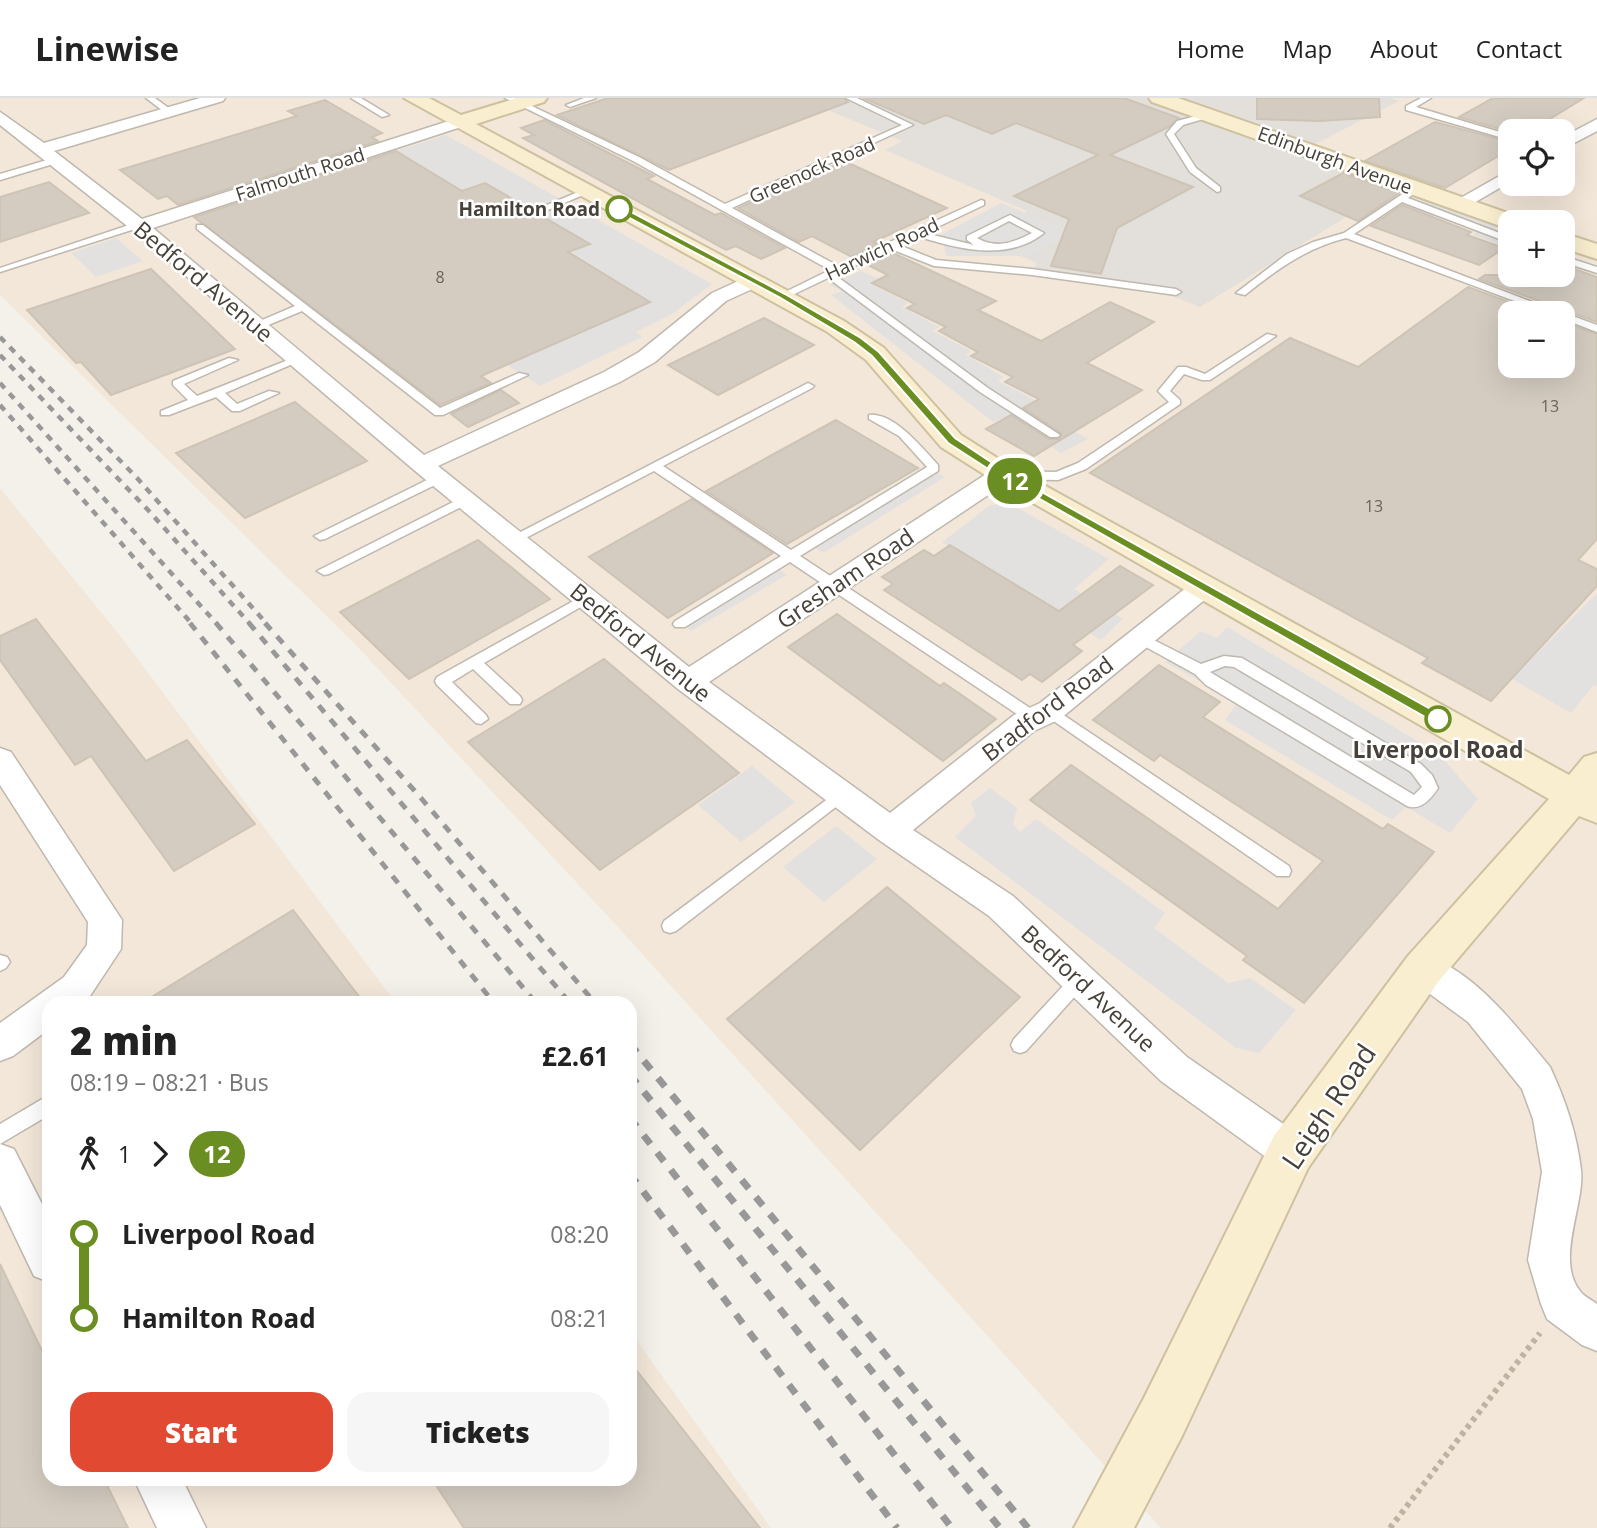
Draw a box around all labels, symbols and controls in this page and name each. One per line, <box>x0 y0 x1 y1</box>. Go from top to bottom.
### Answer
text: Linewise <box>35 26 179 71</box>
text: Home <box>1177 32 1245 65</box>
text: Map <box>1283 32 1332 65</box>
text: About <box>1370 32 1438 65</box>
text: Contact <box>1476 32 1562 65</box>
map controls <box>1498 119 1575 378</box>
button: locate <box>1498 119 1575 196</box>
street label: Edinburgh Avenue <box>1254 120 1416 200</box>
street label: Greenock Road <box>745 131 879 209</box>
street label: Falmouth Road <box>232 141 368 207</box>
place label: Hamilton Road <box>458 196 600 222</box>
marker: Hamilton Road <box>606 196 632 222</box>
button: + <box>1498 210 1575 287</box>
street label: Harwich Road <box>821 211 943 287</box>
street label: Bedford Avenue <box>127 213 281 349</box>
house number: 8 <box>435 266 445 288</box>
button: − <box>1498 301 1575 378</box>
house number: 13 <box>1541 395 1559 417</box>
line badge: 12 <box>984 458 1046 504</box>
text: 12 <box>1001 464 1029 497</box>
house number: 13 <box>1365 495 1383 517</box>
street label: Gresham Road <box>770 520 920 636</box>
street label: Bedford Avenue <box>564 575 718 709</box>
street label: Bradford Road <box>975 648 1119 768</box>
marker: Liverpool Road <box>1425 706 1451 732</box>
place label: Liverpool Road <box>1352 733 1524 765</box>
street label: Bedford Avenue <box>1015 917 1163 1059</box>
text: 2 min <box>70 1014 178 1066</box>
street label: Leigh Road <box>1272 1036 1384 1176</box>
text: £2.61 <box>542 1038 609 1074</box>
text: 08:19 – 08:21 · Bus <box>70 1066 269 1098</box>
icon: walk <box>70 1135 108 1173</box>
icon: forward <box>141 1135 179 1173</box>
text: 12 <box>203 1137 231 1170</box>
text: 1 <box>118 1138 131 1170</box>
text: Liverpool Road <box>122 1216 315 1252</box>
text: 08:20 <box>550 1218 609 1250</box>
text: Hamilton Road <box>122 1300 316 1336</box>
text: 08:21 <box>550 1302 609 1334</box>
button: Start <box>70 1392 333 1472</box>
button: Tickets <box>347 1392 609 1472</box>

